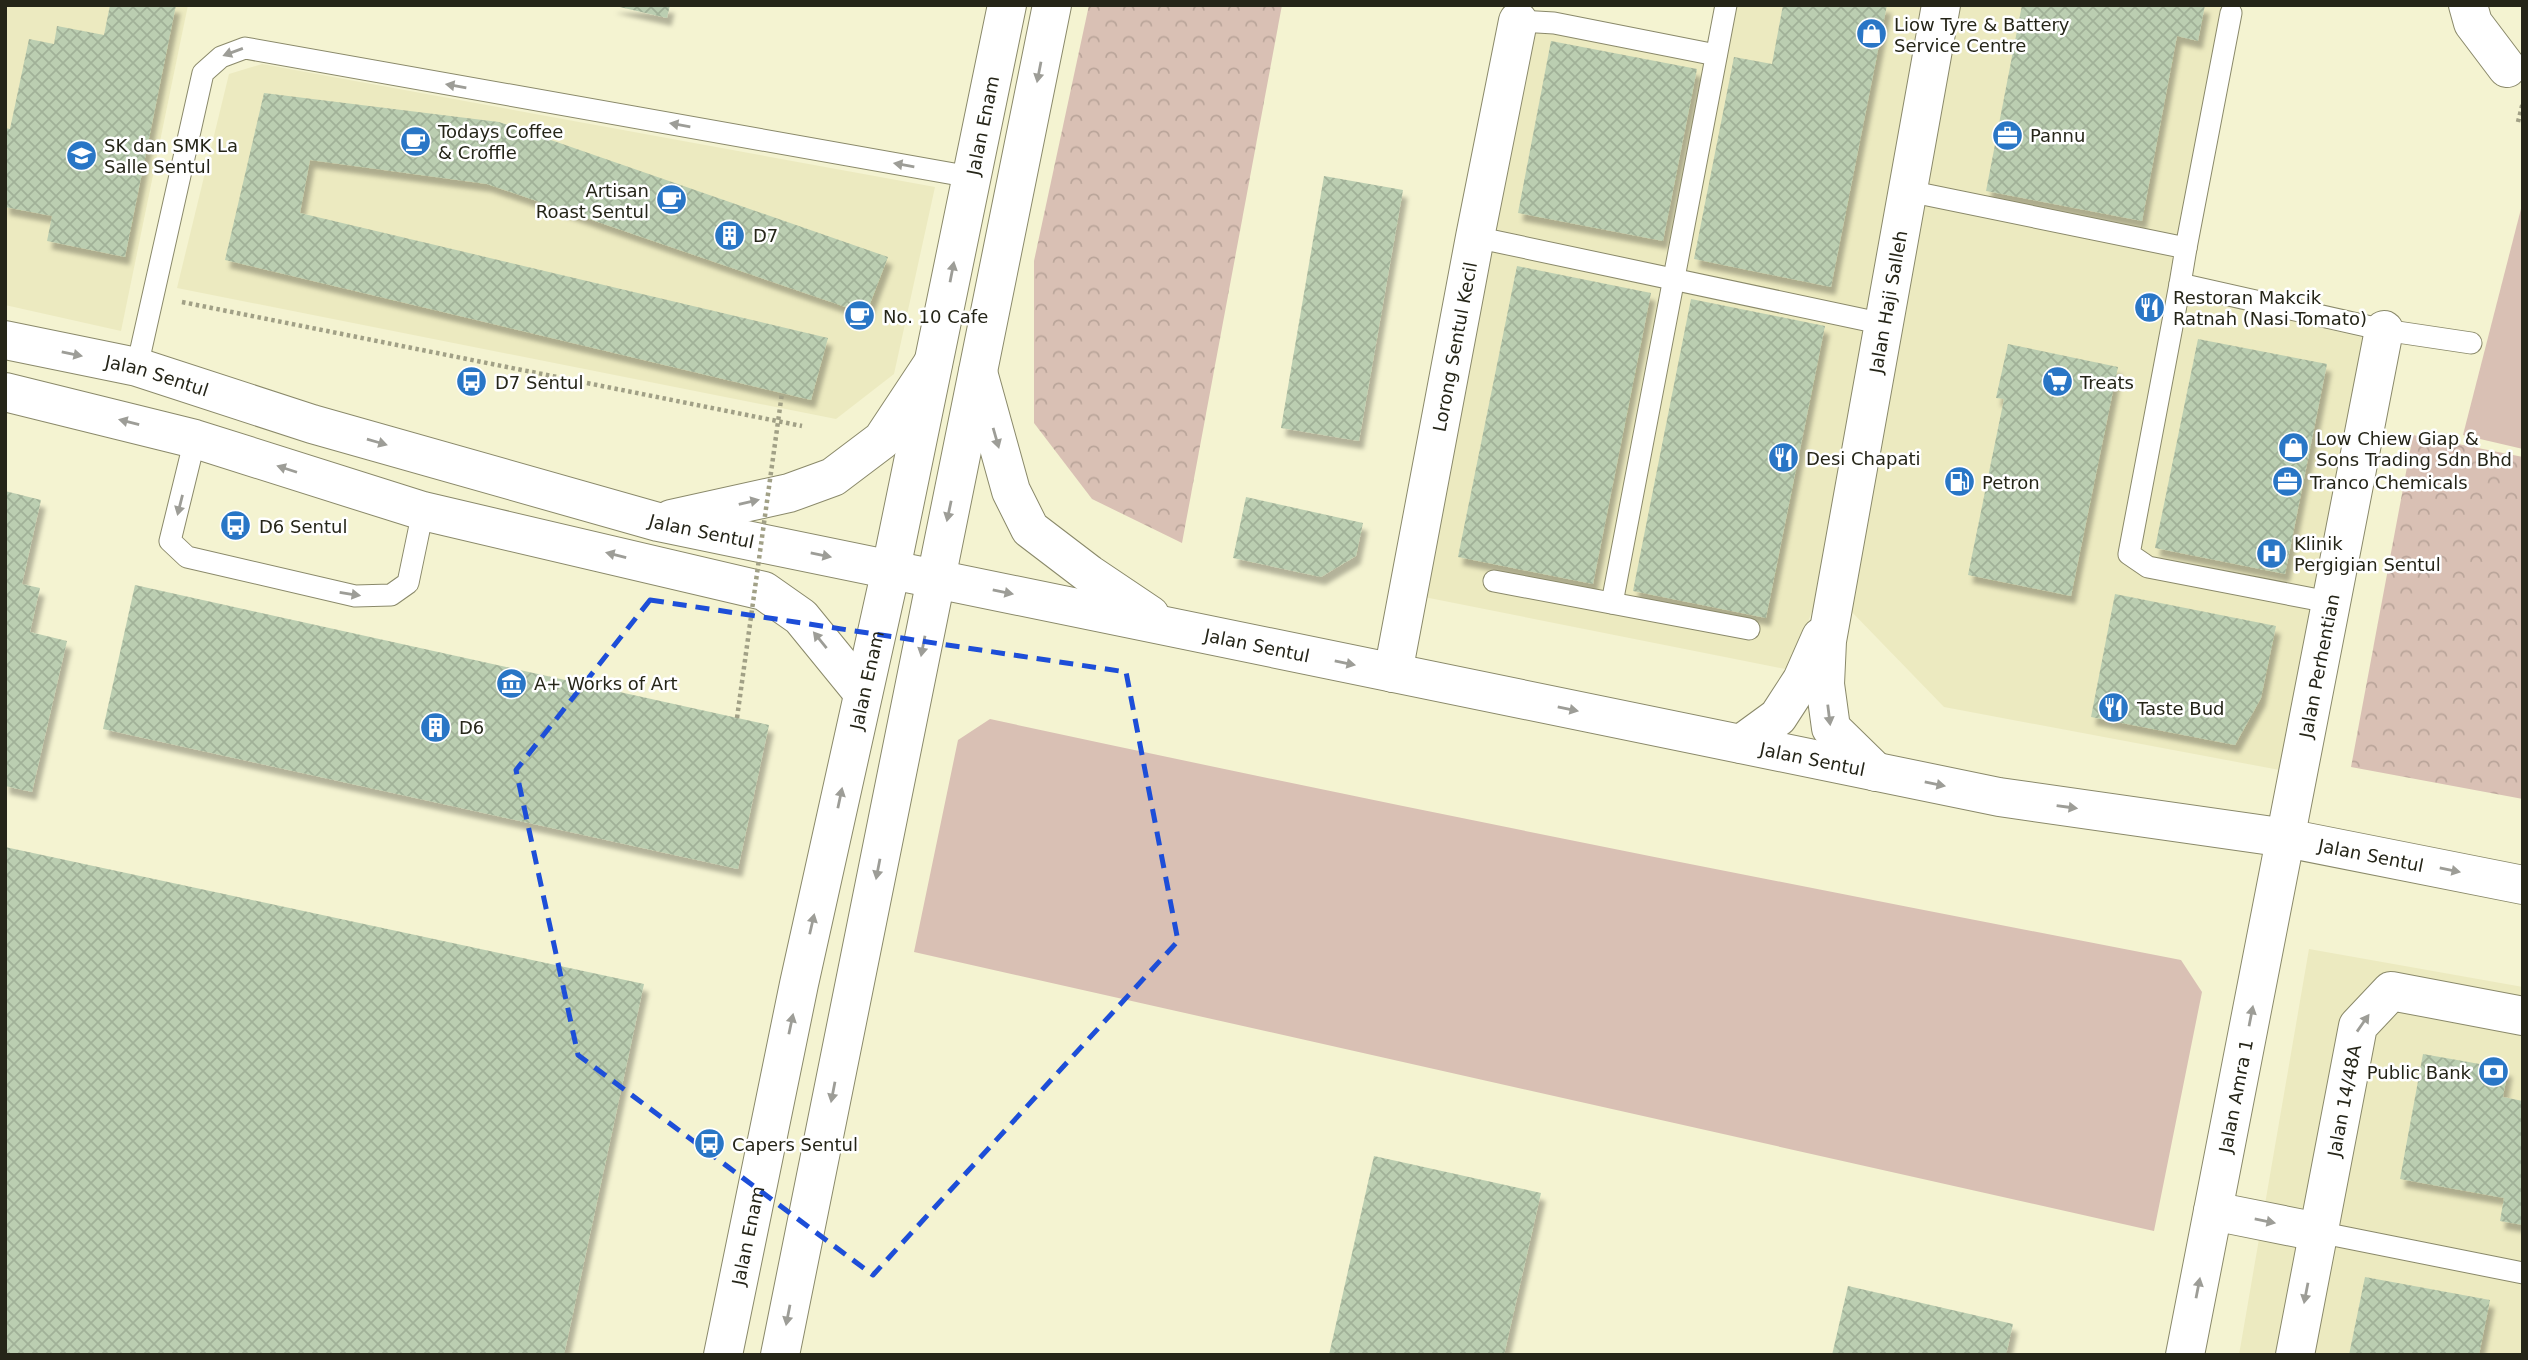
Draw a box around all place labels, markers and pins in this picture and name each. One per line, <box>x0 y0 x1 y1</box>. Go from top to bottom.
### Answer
place label: Liow Tyre & Battery Service Centre <box>1894 14 2070 56</box>
shop icon: Liow Tyre & Battery Service Centre <box>1854 17 1888 51</box>
office icon: Pannu <box>1990 118 2024 152</box>
place label: Todays Coffee & Croffle <box>437 121 563 163</box>
cafe icon: Todays Coffee & Croffle <box>398 124 432 158</box>
place label: Pannu <box>2030 125 2085 146</box>
place label: SK dan SMK La Salle Sentul <box>104 135 238 177</box>
school or university icon: SK dan SMK La Salle Sentul <box>64 138 98 172</box>
place label: Artisan Roast Sentul <box>536 180 649 222</box>
cafe icon: Artisan Roast Sentul <box>655 183 689 217</box>
building icon: D7 <box>713 218 747 252</box>
place label: D7 <box>753 225 778 246</box>
place label: Restoran Makcik Ratnah (Nasi Tomato) <box>2173 287 2367 329</box>
restaurant icon: Restoran Makcik Ratnah (Nasi Tomato) <box>2133 290 2167 324</box>
cafe icon: No. 10 Cafe <box>843 299 877 333</box>
place label: No. 10 Cafe <box>883 306 988 327</box>
bus stop icon: D7 Sentul <box>455 365 489 399</box>
supermarket icon: Treats <box>2040 365 2074 399</box>
place label: D7 Sentul <box>495 372 583 393</box>
place label: Treats <box>2079 372 2134 393</box>
place label: Low Chiew Giap & Sons Trading Sdn Bhd <box>2316 428 2512 470</box>
shop icon: Low Chiew Giap & Sons Trading Sdn Bhd <box>2276 431 2310 465</box>
restaurant icon: Desi Chapati <box>1766 441 1800 475</box>
place label: Desi Chapati <box>1806 448 1921 469</box>
fuel station icon: Petron <box>1942 465 1976 499</box>
office icon: Tranco Chemicals <box>2270 465 2304 499</box>
place label: Petron <box>1982 472 2040 493</box>
place label: Tranco Chemicals <box>2309 472 2468 493</box>
bus stop icon: D6 Sentul <box>219 509 253 543</box>
place label: D6 Sentul <box>259 516 347 537</box>
place label: Klinik Pergigian Sentul <box>2294 533 2441 575</box>
hospital icon: Klinik Pergigian Sentul <box>2254 536 2288 570</box>
museum icon: A+ Works of Art <box>494 666 528 700</box>
place label: A+ Works of Art <box>534 673 678 694</box>
restaurant icon: Taste Bud <box>2097 691 2131 725</box>
place label: Taste Bud <box>2136 698 2224 719</box>
building icon: D6 <box>419 710 453 744</box>
place label: D6 <box>459 717 484 738</box>
bank icon: Public Bank <box>2477 1055 2511 1089</box>
place label: Public Bank <box>2367 1062 2472 1083</box>
bus stop icon: Capers Sentul <box>692 1127 726 1161</box>
place label: Capers Sentul <box>732 1134 858 1155</box>

